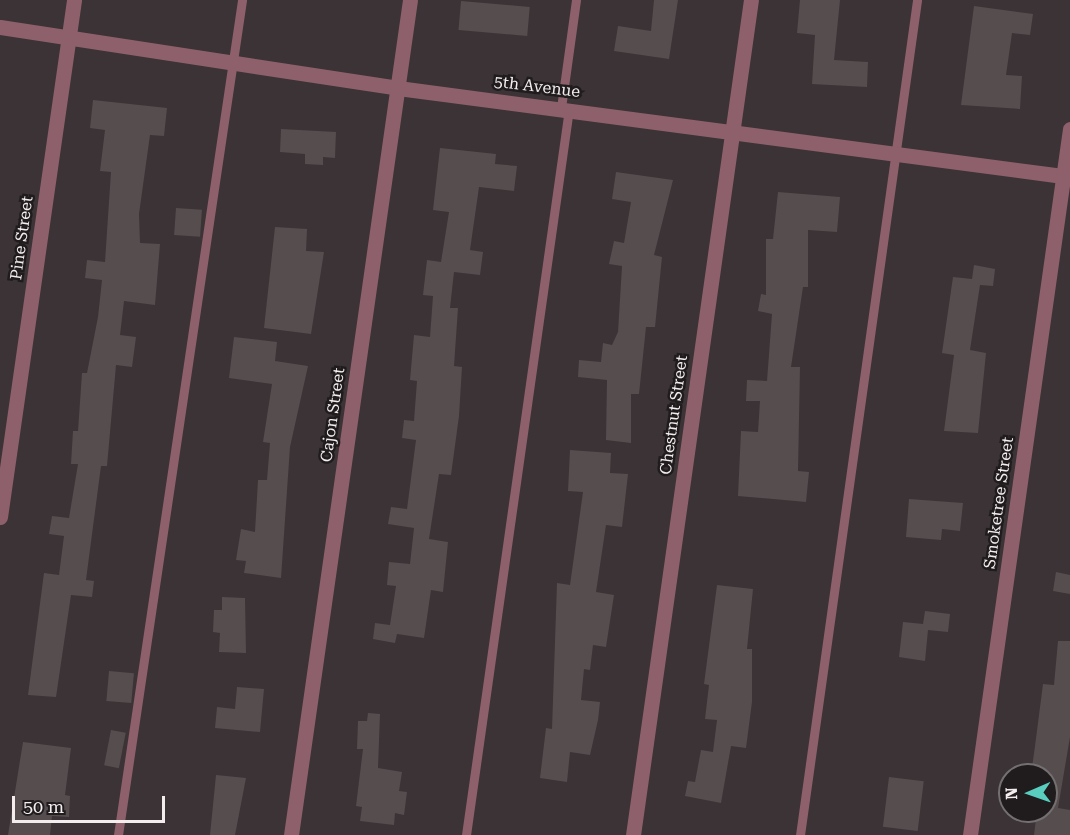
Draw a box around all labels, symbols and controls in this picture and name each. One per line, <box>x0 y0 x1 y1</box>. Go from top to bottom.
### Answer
street label: 5th Avenue <box>493 72 581 102</box>
street label: Pine Street <box>7 195 37 281</box>
street label: Chestnut Street <box>656 354 692 476</box>
street label: Cajon Street <box>317 367 349 463</box>
street label: Smoketree Street <box>980 436 1018 570</box>
north arrow <box>998 763 1058 823</box>
scale bar <box>15 784 168 822</box>
text: N <box>1002 787 1021 800</box>
text: 50 m <box>23 796 64 817</box>

